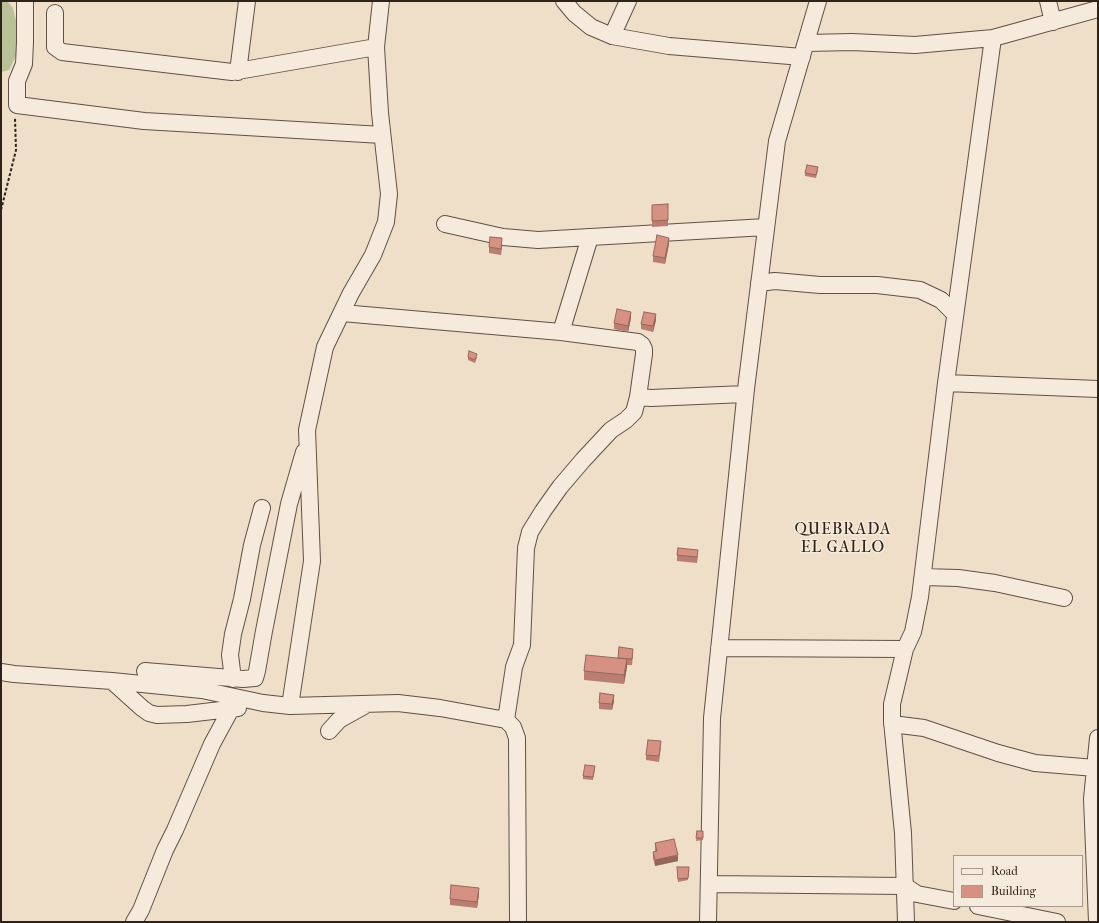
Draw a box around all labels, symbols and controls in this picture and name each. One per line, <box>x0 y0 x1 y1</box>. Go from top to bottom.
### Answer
district label: QUEBRADA EL GALLO <box>795 520 891 558</box>
legend <box>953 855 1083 907</box>
text: Road <box>991 864 1018 878</box>
text: Building <box>991 884 1036 898</box>

